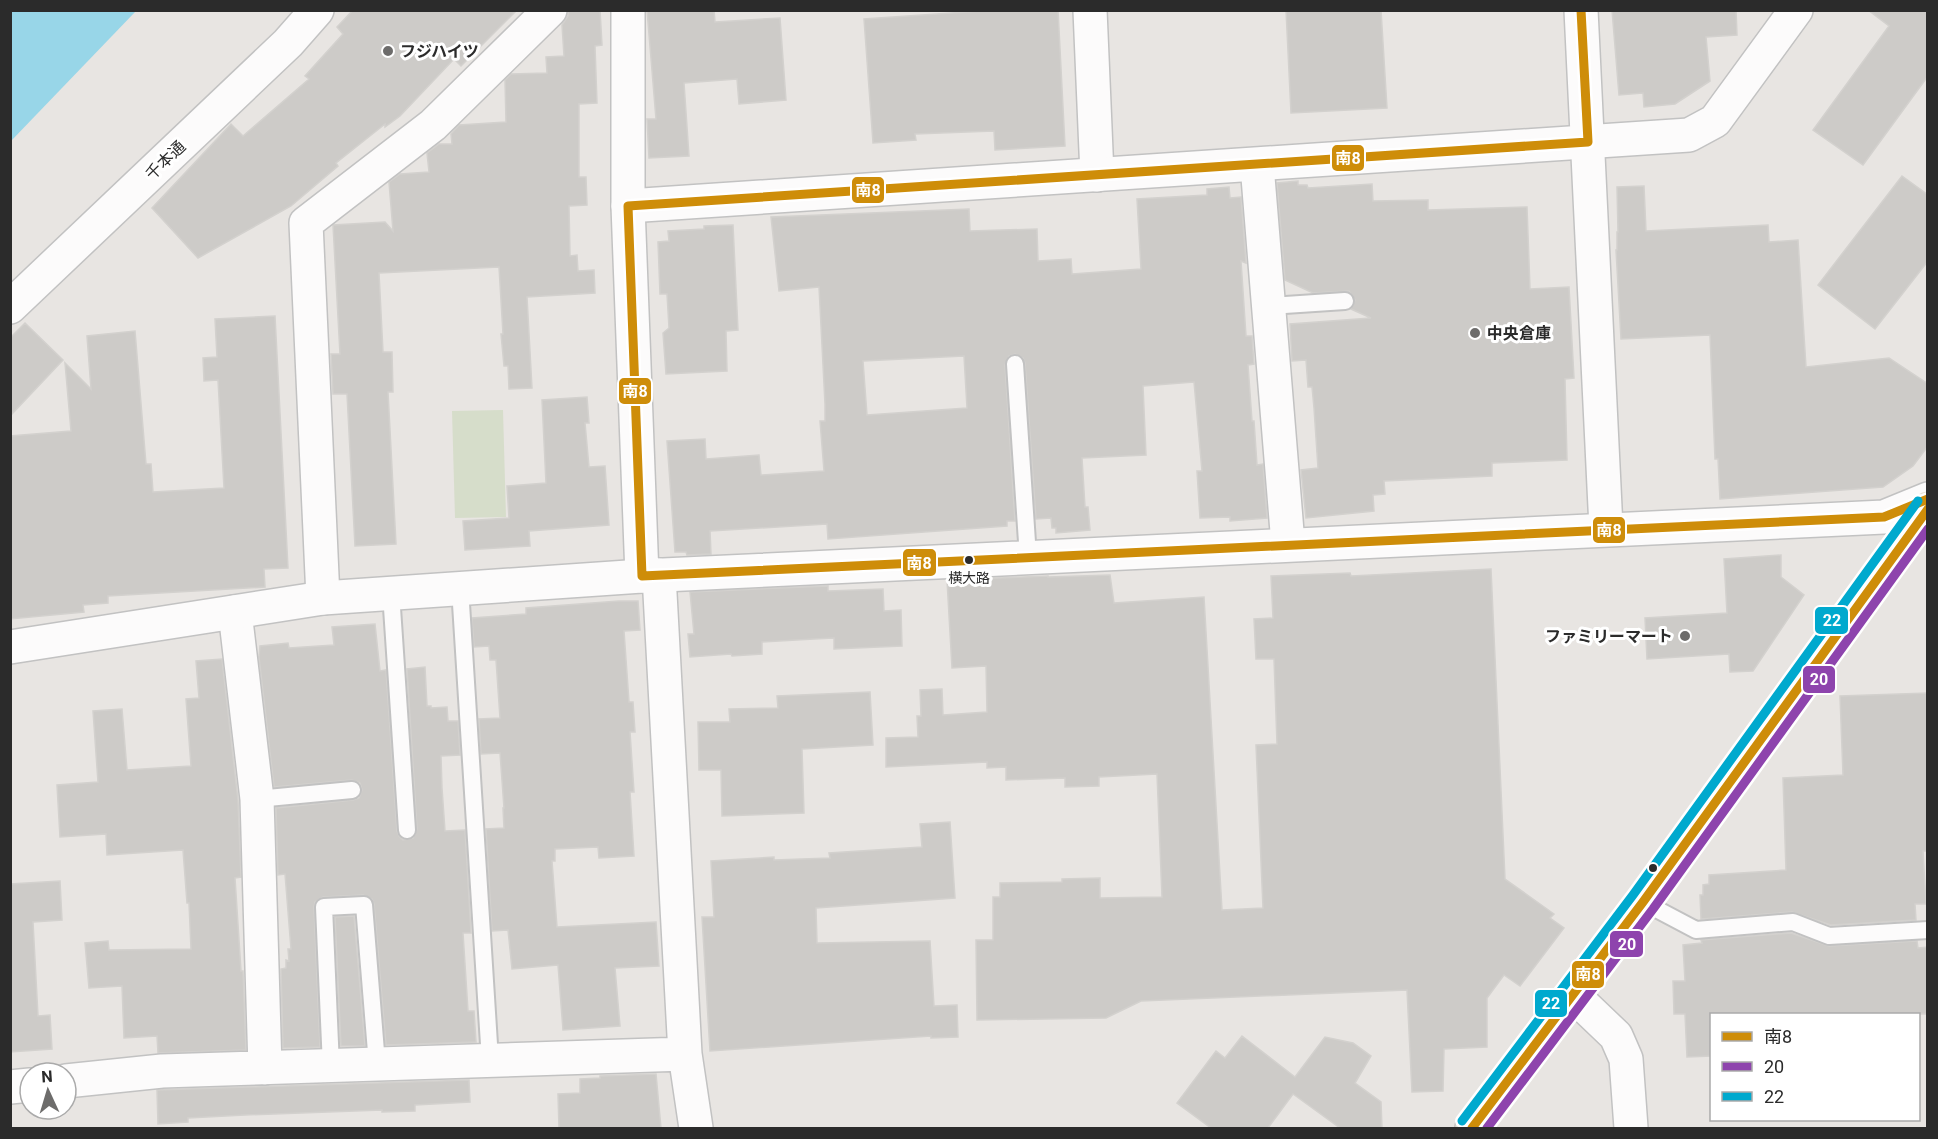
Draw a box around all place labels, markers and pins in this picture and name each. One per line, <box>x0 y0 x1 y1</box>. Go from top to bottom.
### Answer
place label: フジハイツ <box>400 42 479 61</box>
marker: フジハイツ <box>381 44 395 58</box>
place label: 中央倉庫 <box>1487 324 1551 343</box>
marker: 中央倉庫 <box>1468 326 1482 340</box>
marker: 横大路 <box>963 554 975 566</box>
place label: 横大路 <box>948 570 990 586</box>
place label: ファミリーマート <box>1545 627 1673 646</box>
marker: ファミリーマート <box>1678 629 1692 643</box>
unlabelled marker <box>1647 862 1659 874</box>

